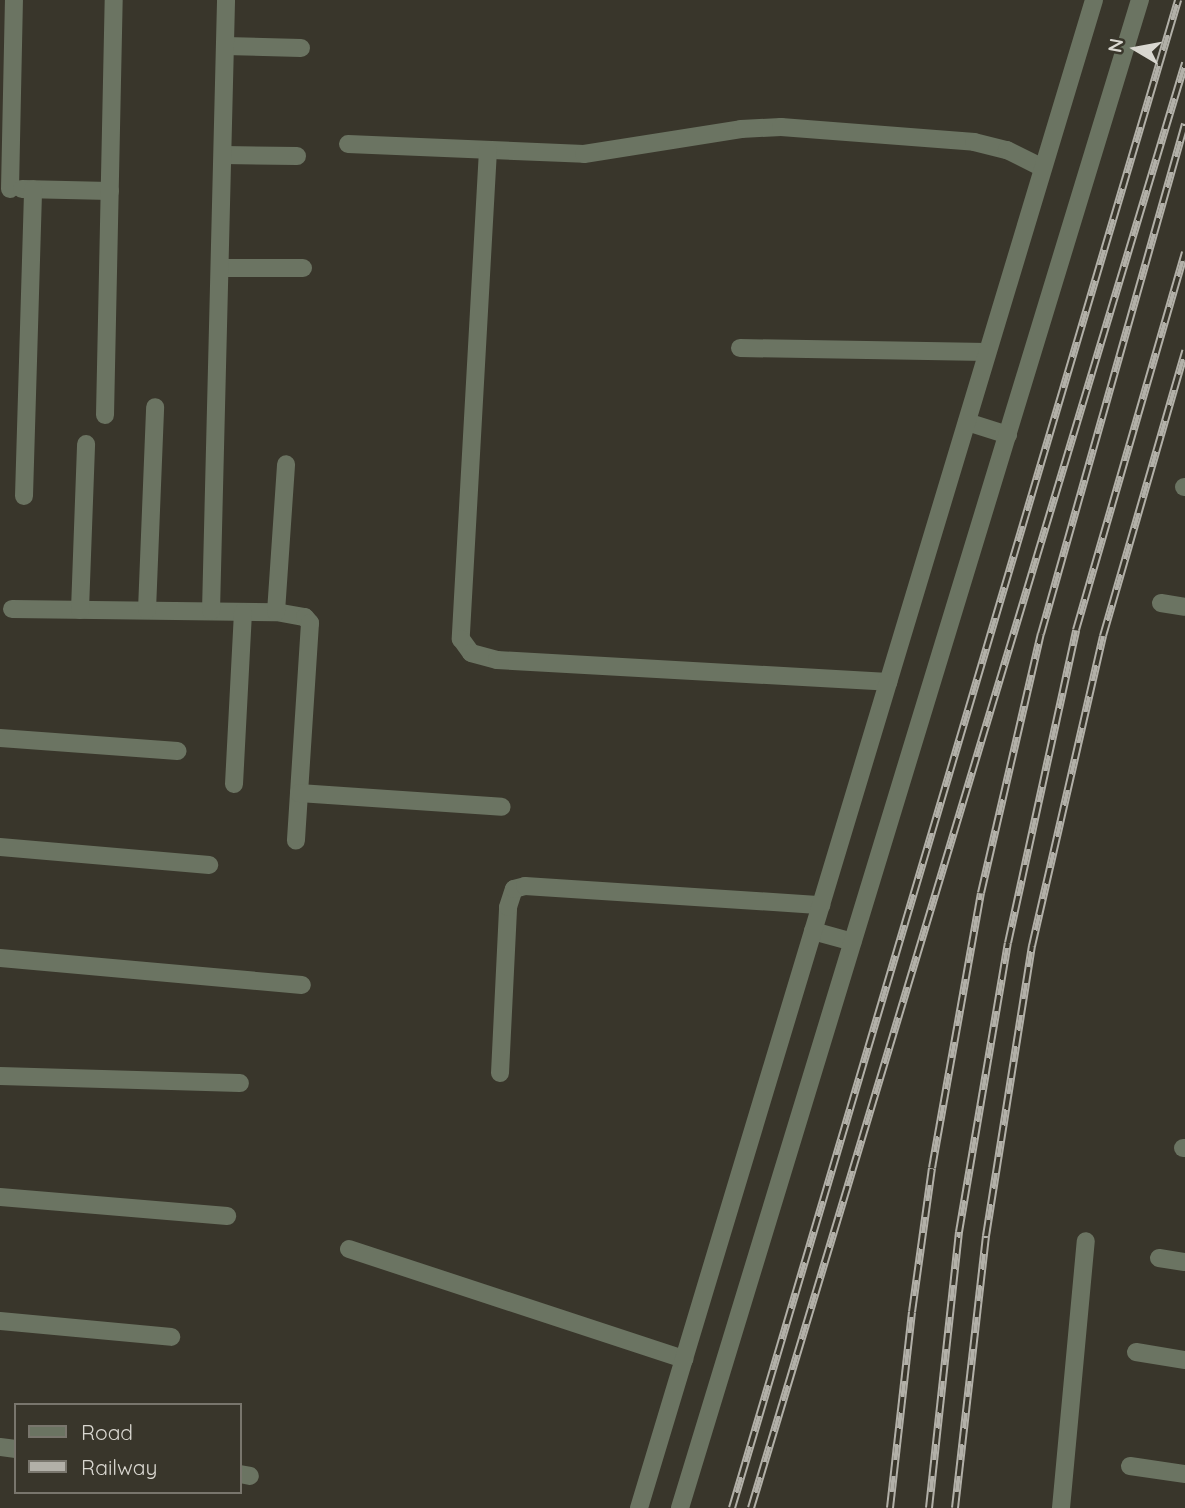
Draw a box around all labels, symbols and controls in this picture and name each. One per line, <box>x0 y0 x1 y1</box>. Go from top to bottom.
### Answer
north arrow <box>1101 14 1171 84</box>
text: N <box>1102 36 1128 54</box>
legend <box>14 1403 242 1494</box>
text: Road <box>81 1419 133 1445</box>
text: Railway <box>81 1454 157 1480</box>

